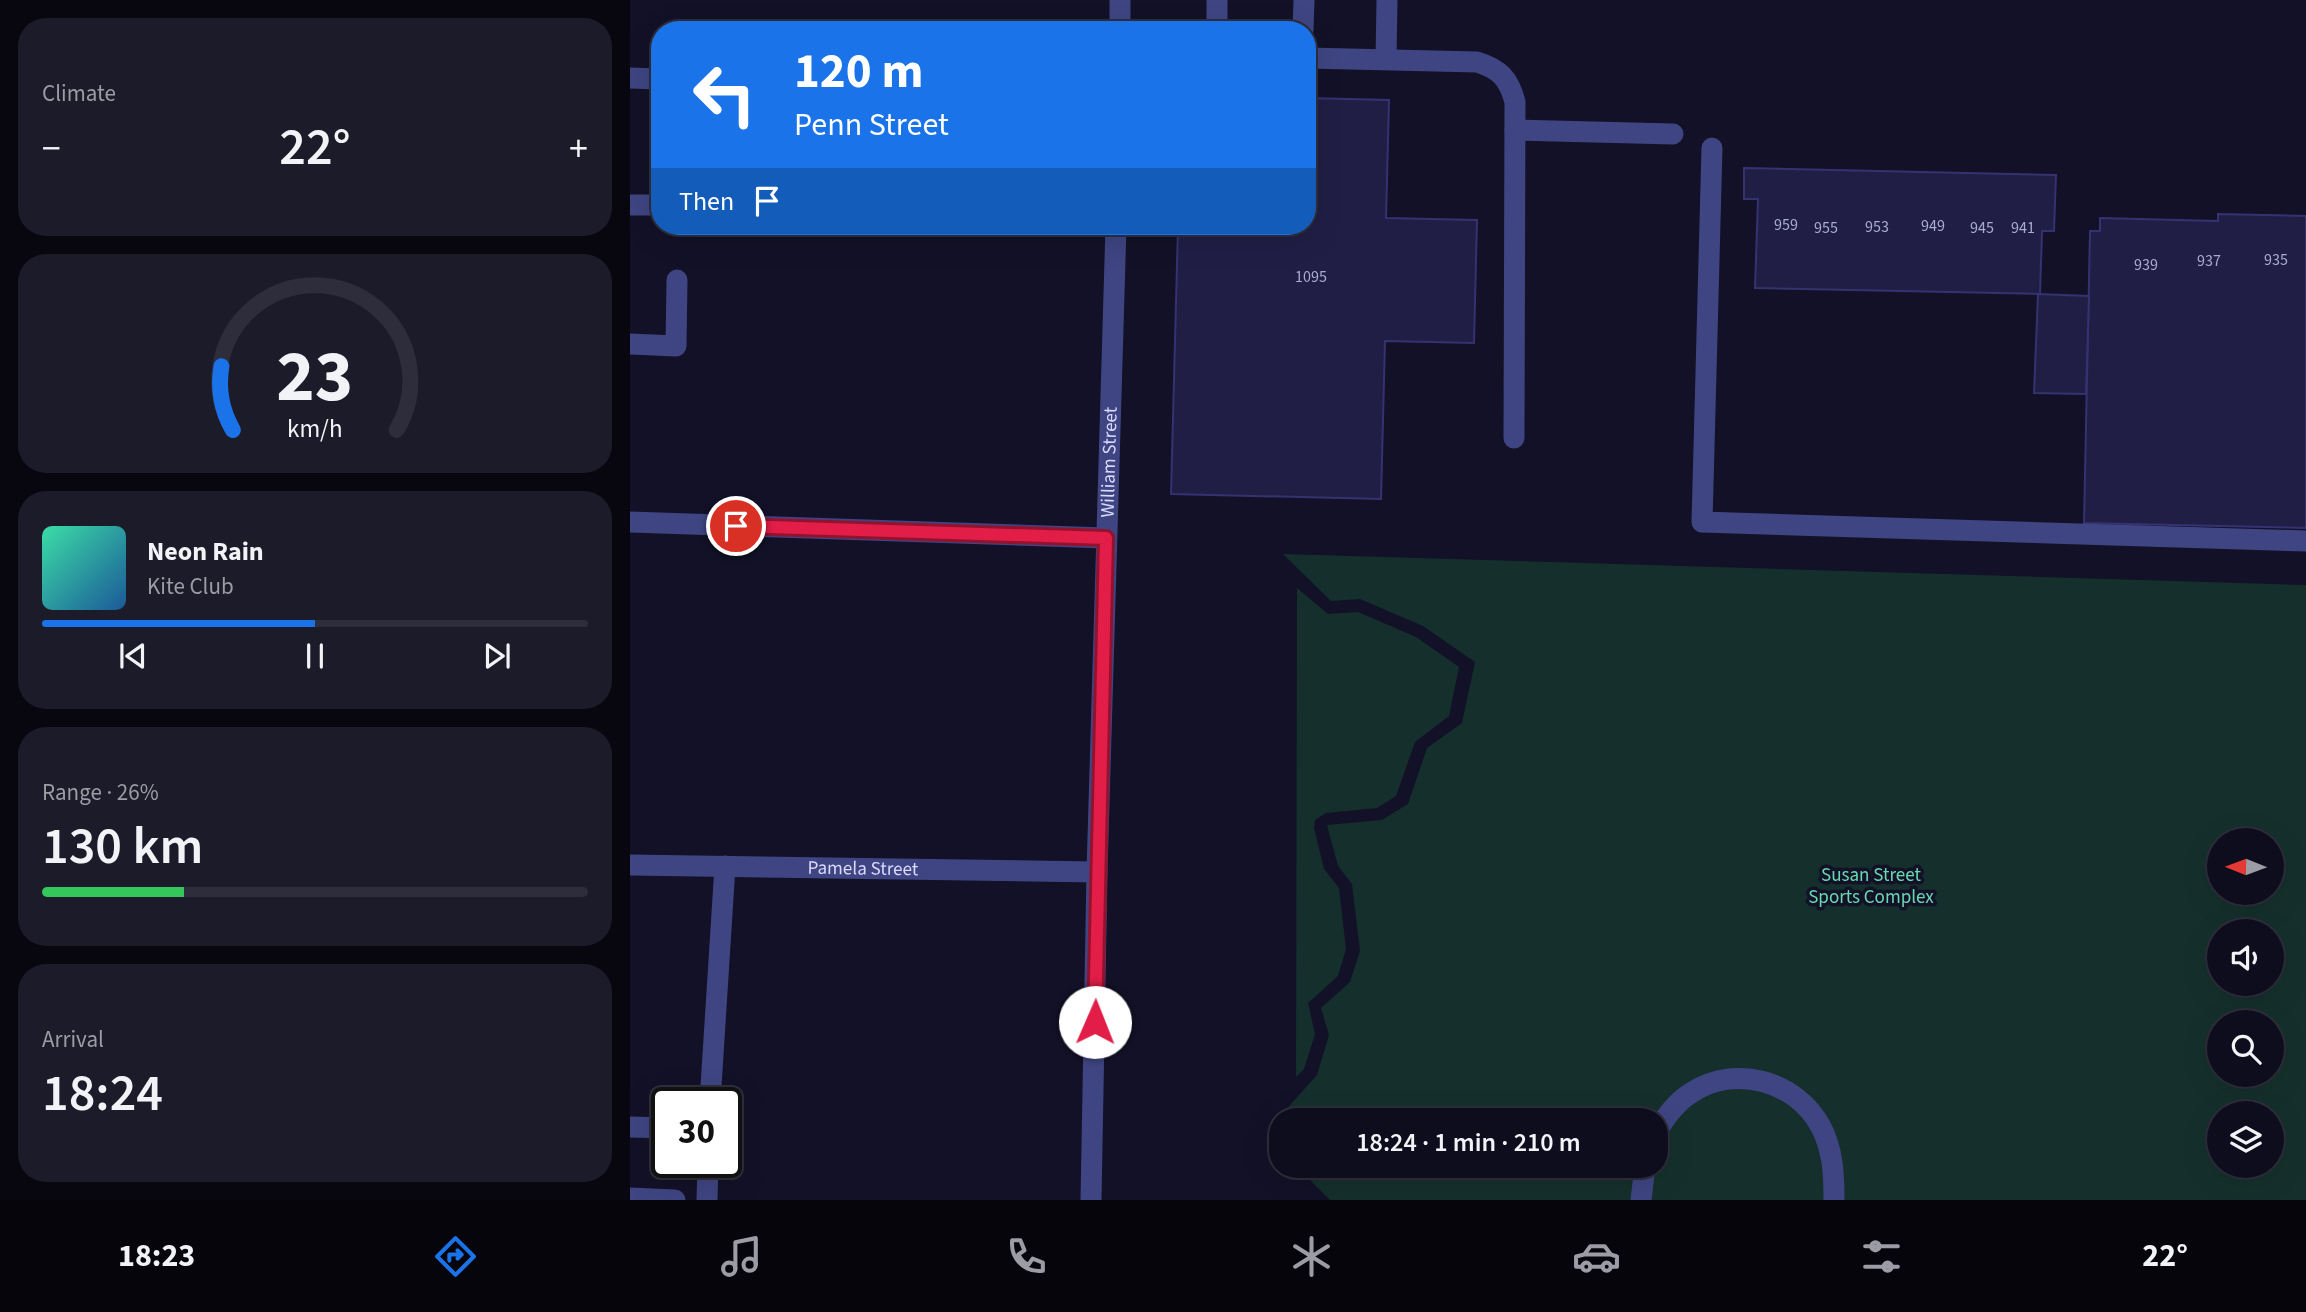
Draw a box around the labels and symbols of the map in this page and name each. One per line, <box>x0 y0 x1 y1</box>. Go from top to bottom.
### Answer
house number: 959 <box>1774 214 1798 236</box>
house number: 949 <box>1921 215 1945 237</box>
house number: 953 <box>1865 216 1889 238</box>
house number: 955 <box>1814 217 1838 239</box>
house number: 945 <box>1970 217 1994 239</box>
house number: 941 <box>2011 217 2035 239</box>
house number: 935 <box>2264 249 2288 271</box>
house number: 937 <box>2197 250 2221 272</box>
house number: 939 <box>2134 254 2158 276</box>
house number: 1095 <box>1295 266 1327 288</box>
street label: William Street <box>1094 406 1124 518</box>
pin <box>706 496 766 556</box>
north arrow <box>2207 828 2284 905</box>
street label: Pamela Street <box>807 854 919 883</box>
park label: Susan Street Sports Complex <box>1808 862 1934 911</box>
position arrow <box>1058 985 1132 1059</box>
speed limit sign: 30 <box>651 1087 742 1178</box>

